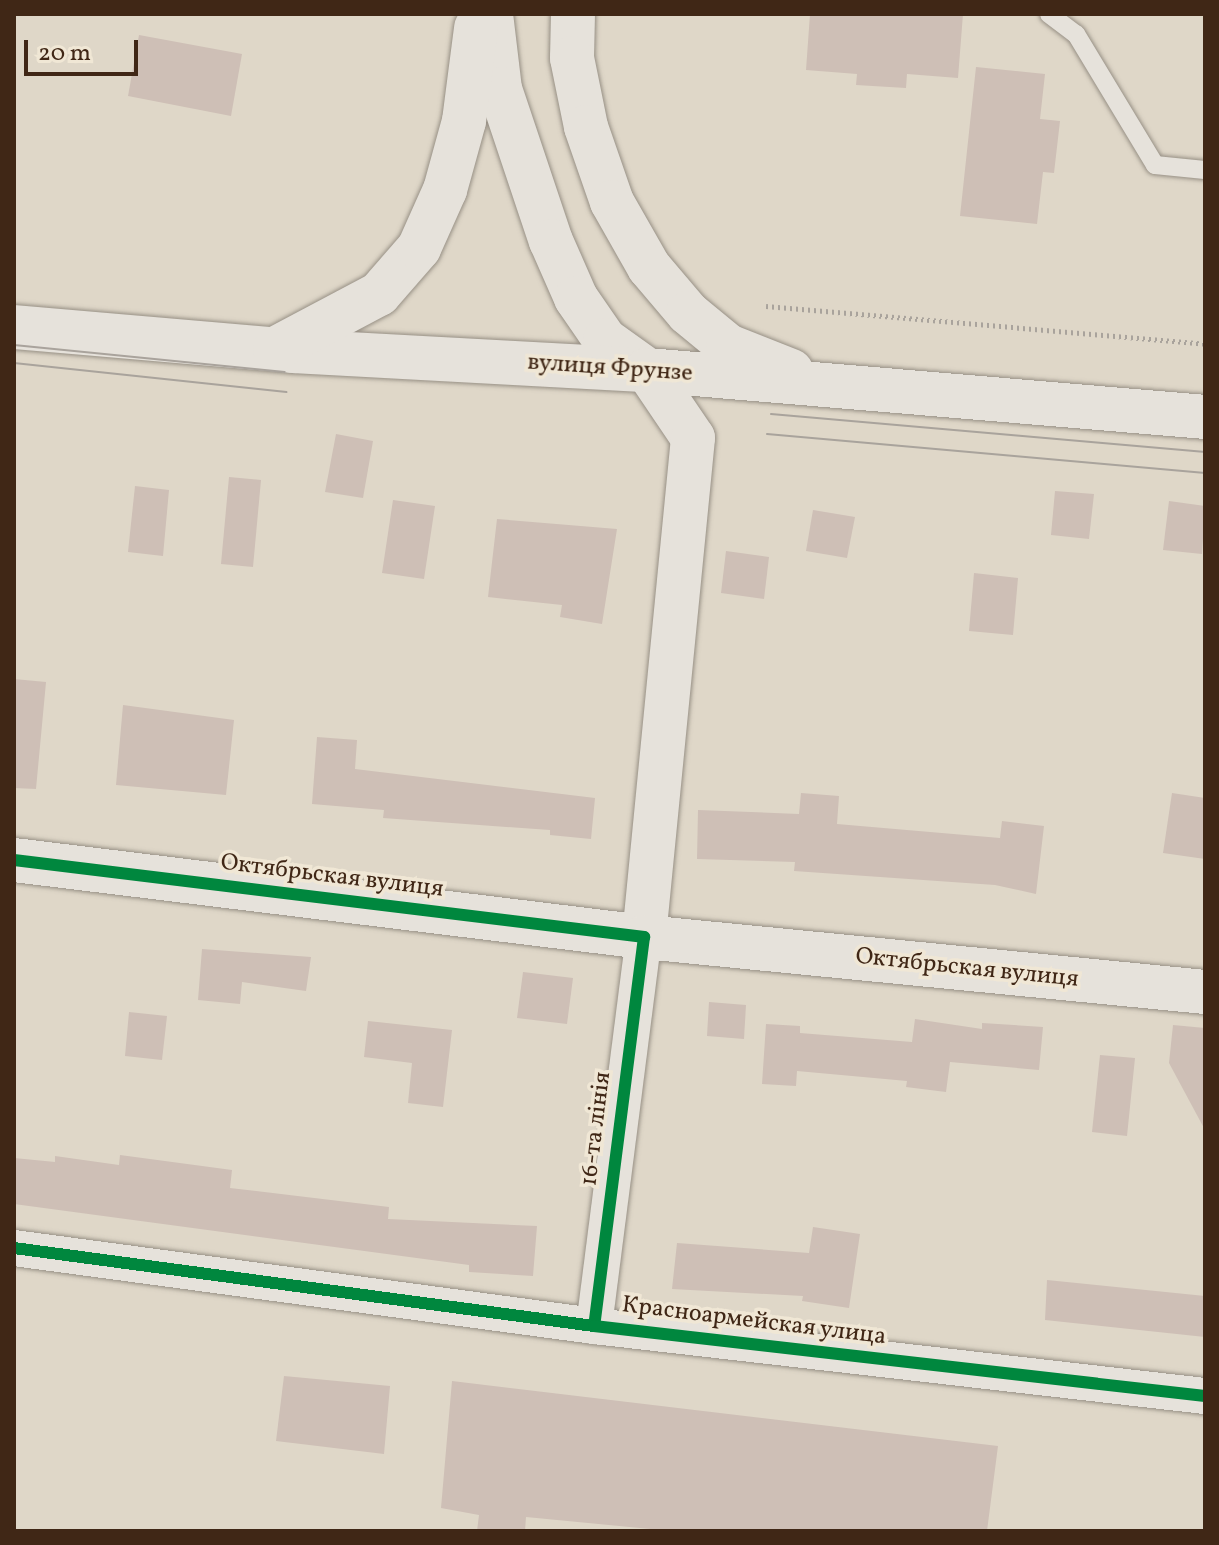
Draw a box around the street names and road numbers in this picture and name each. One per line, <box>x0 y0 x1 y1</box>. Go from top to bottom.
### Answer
street label: вулиця Фрунзе <box>526 349 694 389</box>
street label: Октябрьская вулиця <box>219 849 445 905</box>
street label: Октябрьская вулиця <box>854 943 1080 995</box>
street label: 16-та лінія <box>576 1070 618 1188</box>
street label: Красноармейская улица <box>620 1291 888 1353</box>

